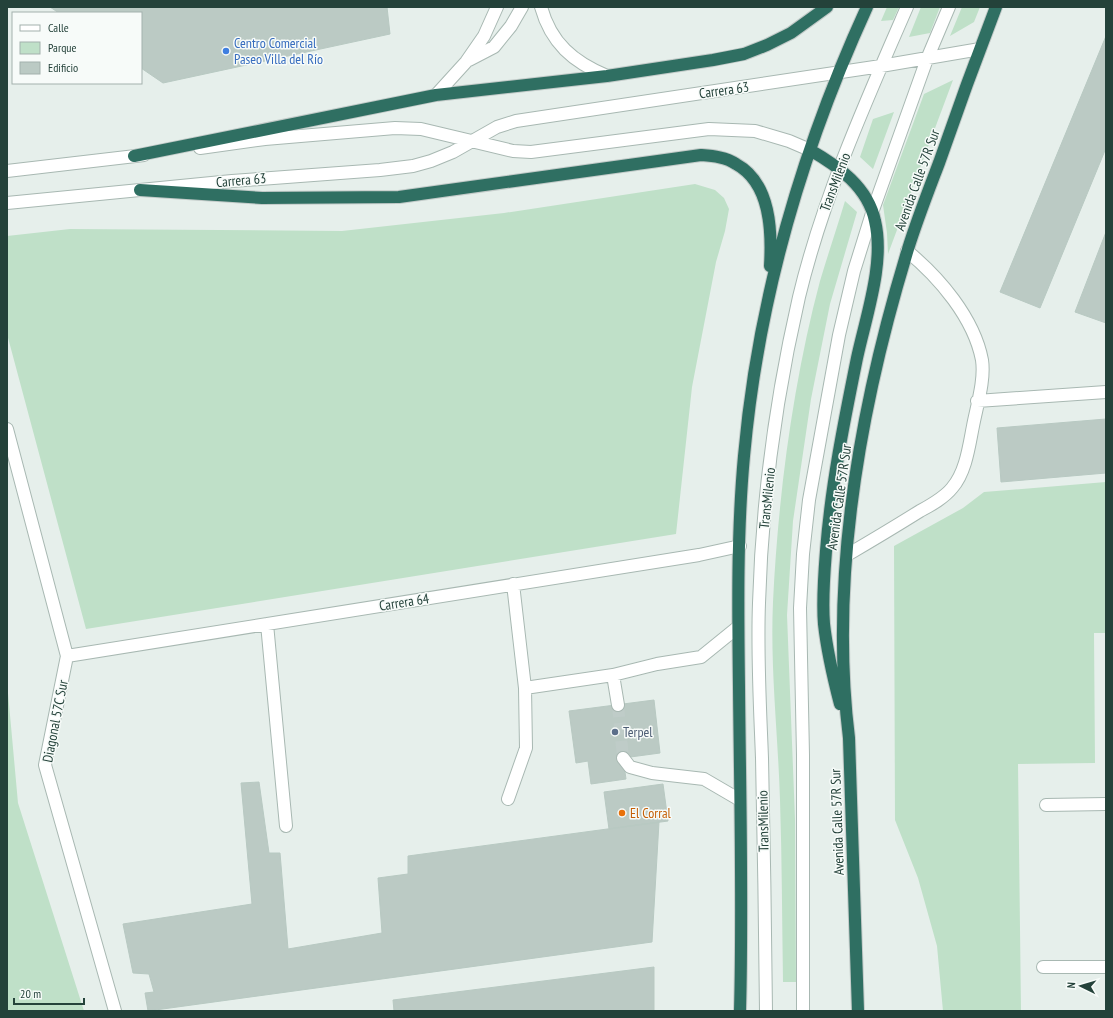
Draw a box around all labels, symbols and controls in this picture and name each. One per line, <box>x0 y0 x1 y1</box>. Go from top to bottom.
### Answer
legend <box>12 12 142 84</box>
text: Calle <box>48 20 69 35</box>
place label: Centro Comercial Paseo Villa del Río <box>234 34 323 68</box>
text: Parque <box>48 40 77 55</box>
marker: Centro Comercial Paseo Villa del Río <box>221 46 231 56</box>
text: Edificio <box>48 60 78 75</box>
street label: Carrera 63 <box>698 78 750 102</box>
street label: Avenida Calle 57R Sur <box>890 127 944 233</box>
street label: TransMilenio <box>816 150 854 214</box>
street label: Carrera 63 <box>215 169 267 191</box>
street label: Avenida Calle 57R Sur <box>823 443 855 551</box>
street label: TransMilenio <box>755 466 779 530</box>
street label: Carrera 64 <box>378 589 431 615</box>
street label: Diagonal 57C Sur <box>38 678 72 764</box>
place label: Terpel <box>623 723 653 741</box>
marker: Terpel <box>610 727 620 737</box>
street label: Avenida Calle 57R Sur <box>826 768 848 876</box>
street label: TransMilenio <box>753 790 773 852</box>
place label: El Corral <box>630 804 672 822</box>
marker: El Corral <box>617 808 627 818</box>
north arrow <box>1061 966 1101 1006</box>
scale bar <box>14 980 84 1006</box>
text: N <box>1064 982 1078 989</box>
text: 20 m <box>20 986 41 1001</box>

